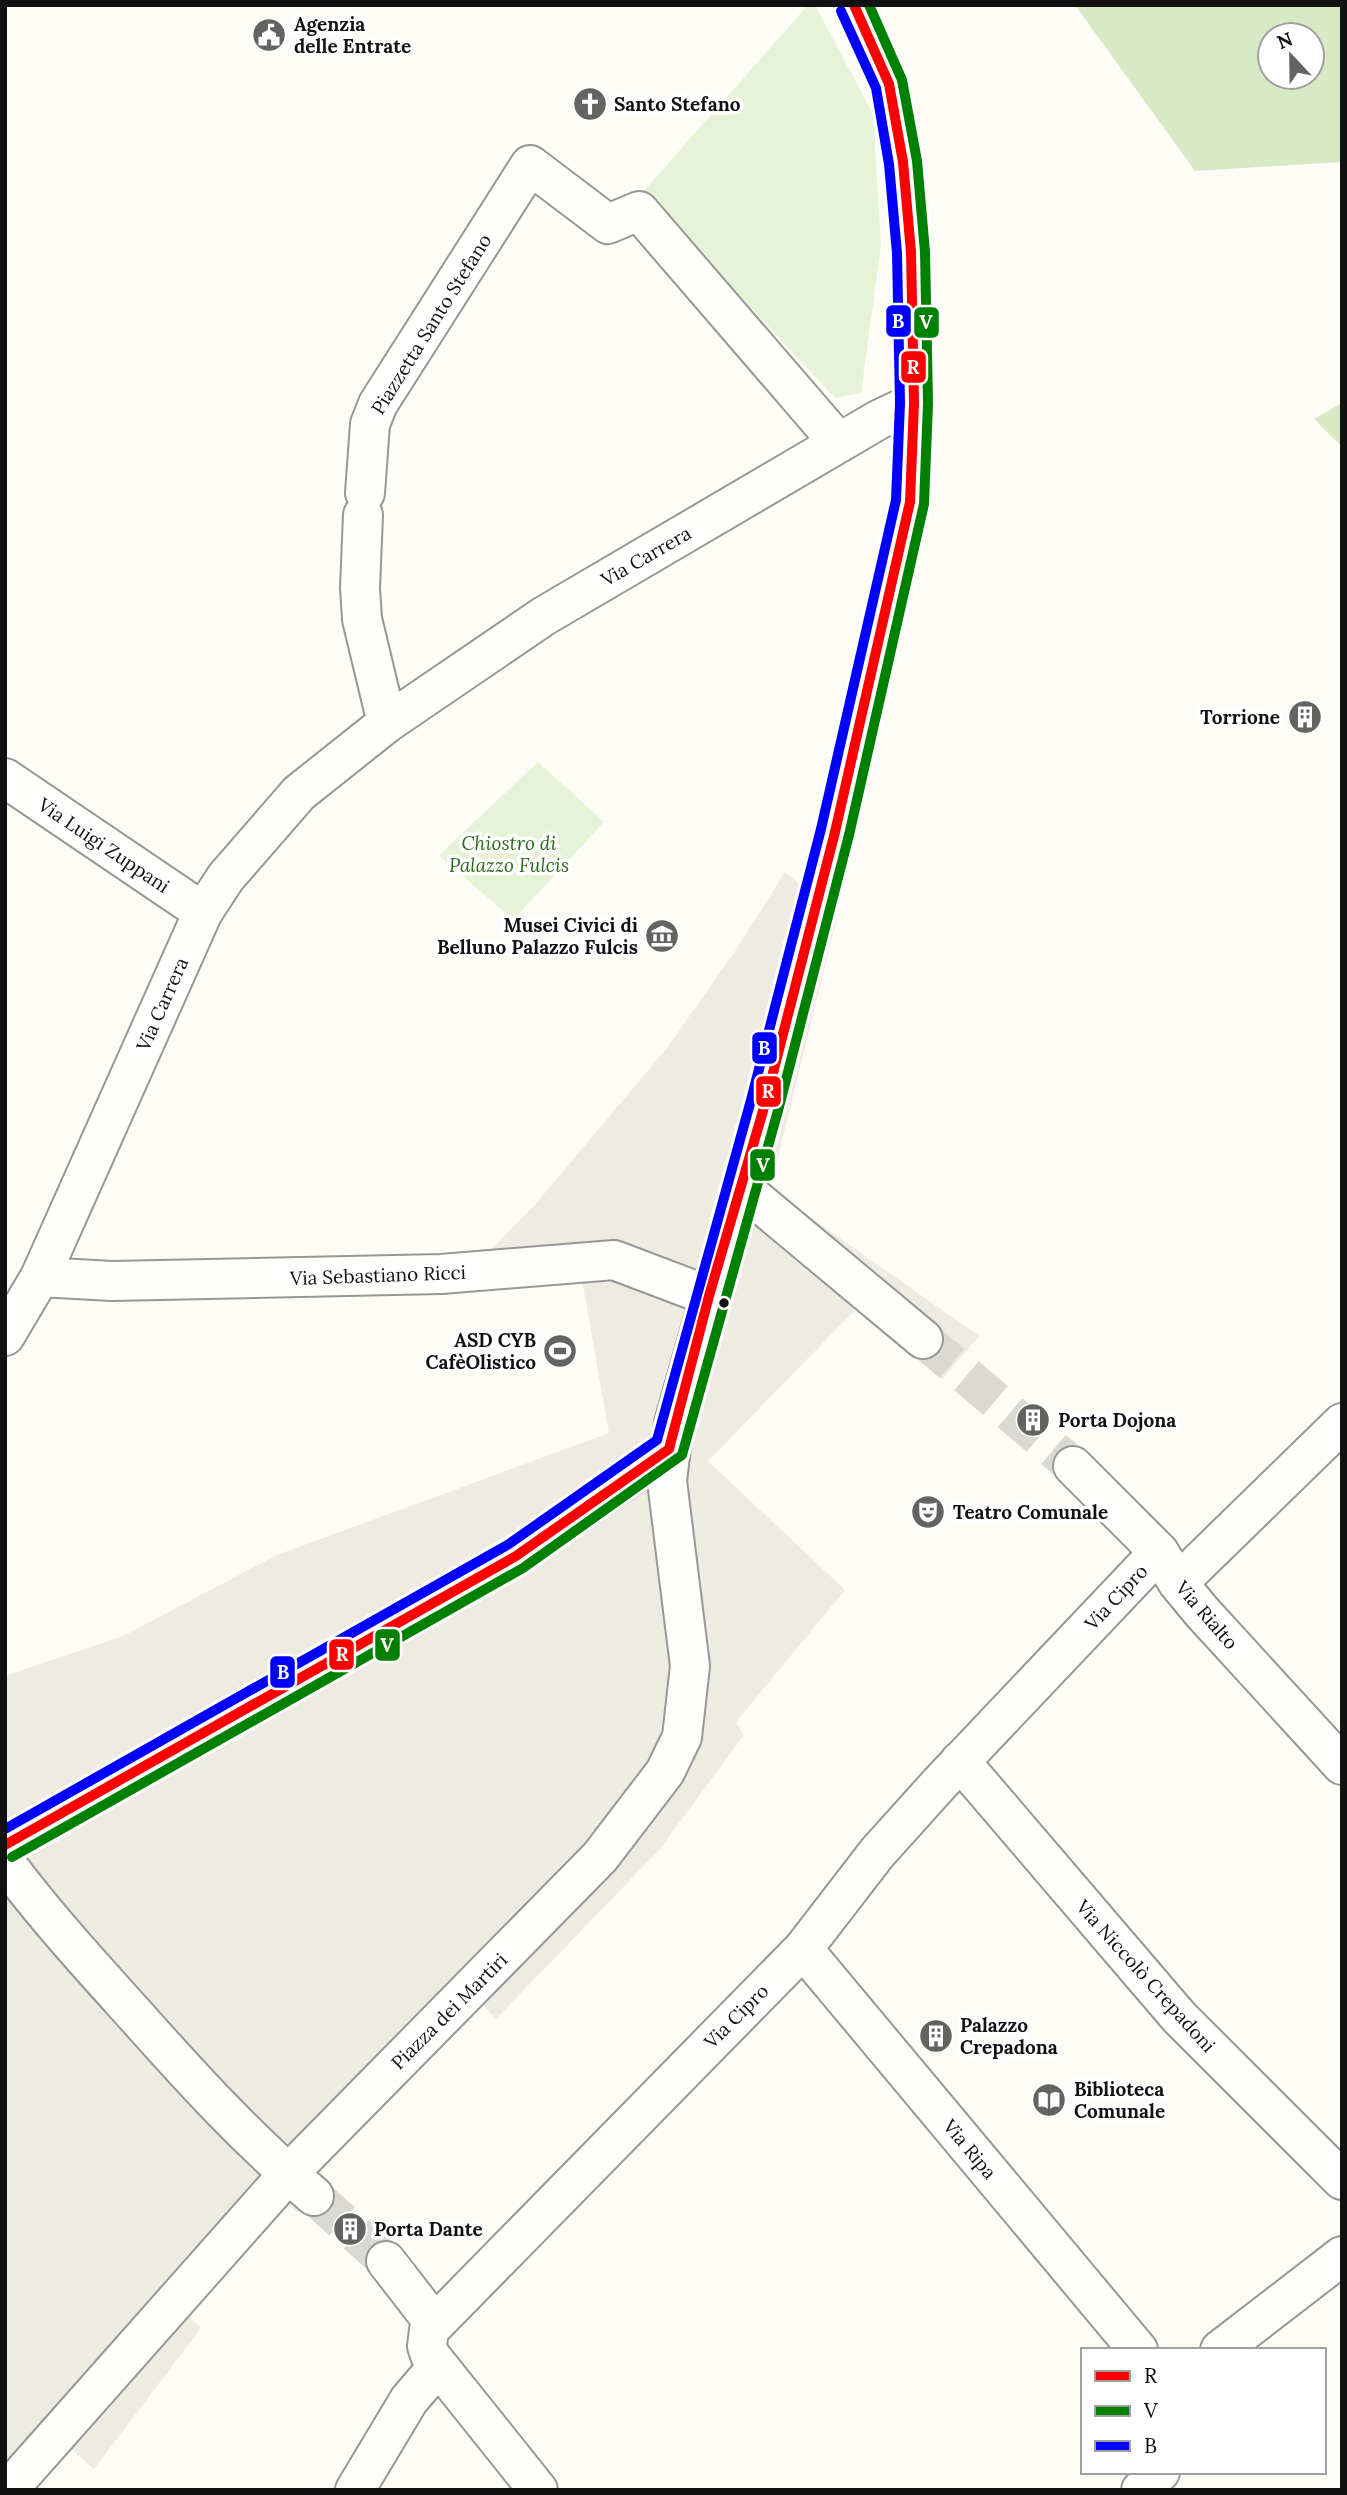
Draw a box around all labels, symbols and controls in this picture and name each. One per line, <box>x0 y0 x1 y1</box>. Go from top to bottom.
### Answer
place label: Agenzia delle Entrate <box>294 12 411 58</box>
public building icon: Agenzia delle Entrate <box>250 16 288 54</box>
north arrow <box>1256 21 1326 91</box>
text: N <box>1273 26 1296 54</box>
church icon: Santo Stefano <box>571 85 609 123</box>
place label: Santo Stefano <box>614 92 741 116</box>
street label: Piazzetta Santo Stefano <box>366 229 496 419</box>
line badge: B <box>885 304 912 338</box>
line badge: V <box>913 306 940 339</box>
text: B <box>892 309 905 333</box>
text: V <box>919 310 933 334</box>
line badge: R <box>900 350 927 384</box>
text: R <box>906 355 920 379</box>
street label: Via Carrera <box>596 521 695 592</box>
building icon: Torrione <box>1286 698 1324 736</box>
place label: Torrione <box>1200 705 1280 729</box>
street label: Via Luigi Zuppani <box>33 792 174 898</box>
park label: Chiostro di Palazzo Fulcis <box>449 831 569 877</box>
place label: Musei Civici di Belluno Palazzo Fulcis <box>437 913 638 959</box>
museum icon: Musei Civici di Belluno Palazzo Fulcis <box>643 917 681 955</box>
street label: Via Carrera <box>130 953 193 1055</box>
line badge: B <box>751 1031 778 1065</box>
text: B <box>758 1036 771 1060</box>
line badge: R <box>755 1075 782 1108</box>
text: R <box>761 1079 775 1103</box>
line badge: V <box>749 1148 776 1182</box>
text: V <box>756 1153 770 1177</box>
street label: Via Sebastiano Ricci <box>289 1260 466 1290</box>
unlabelled marker <box>717 1296 731 1310</box>
place label: ASD CYB CafèOlistico <box>425 1328 536 1374</box>
sports icon: ASD CYB CafèOlistico <box>541 1332 579 1370</box>
building icon: Porta Dojona <box>1014 1401 1052 1439</box>
place label: Porta Dojona <box>1058 1408 1176 1432</box>
theatre icon: Teatro Comunale <box>909 1493 947 1531</box>
place label: Teatro Comunale <box>953 1500 1108 1524</box>
street label: Via Cipro <box>1079 1559 1153 1636</box>
street label: Via Rialto <box>1170 1575 1243 1654</box>
line badge: V <box>374 1628 401 1662</box>
text: V <box>380 1633 394 1657</box>
line badge: R <box>328 1638 355 1671</box>
text: R <box>335 1642 349 1666</box>
line badge: B <box>269 1655 296 1689</box>
text: B <box>277 1660 290 1684</box>
street label: Via Niccolò Crepadoni <box>1071 1894 1221 2057</box>
street label: Piazza dei Martiri <box>386 1948 512 2074</box>
street label: Via Cipro <box>698 1979 773 2054</box>
place label: Palazzo Crepadona <box>960 2013 1058 2059</box>
building icon: Palazzo Crepadona <box>917 2017 955 2055</box>
place label: Biblioteca Comunale <box>1074 2077 1165 2123</box>
library icon: Biblioteca Comunale <box>1030 2081 1068 2119</box>
street label: Via Ripa <box>937 2113 1002 2184</box>
building icon: Porta Dante <box>331 2210 369 2248</box>
place label: Porta Dante <box>374 2217 483 2241</box>
legend <box>1081 2348 1326 2474</box>
text: R <box>1144 2362 1158 2389</box>
text: V <box>1143 2397 1159 2424</box>
text: B <box>1144 2432 1157 2459</box>

